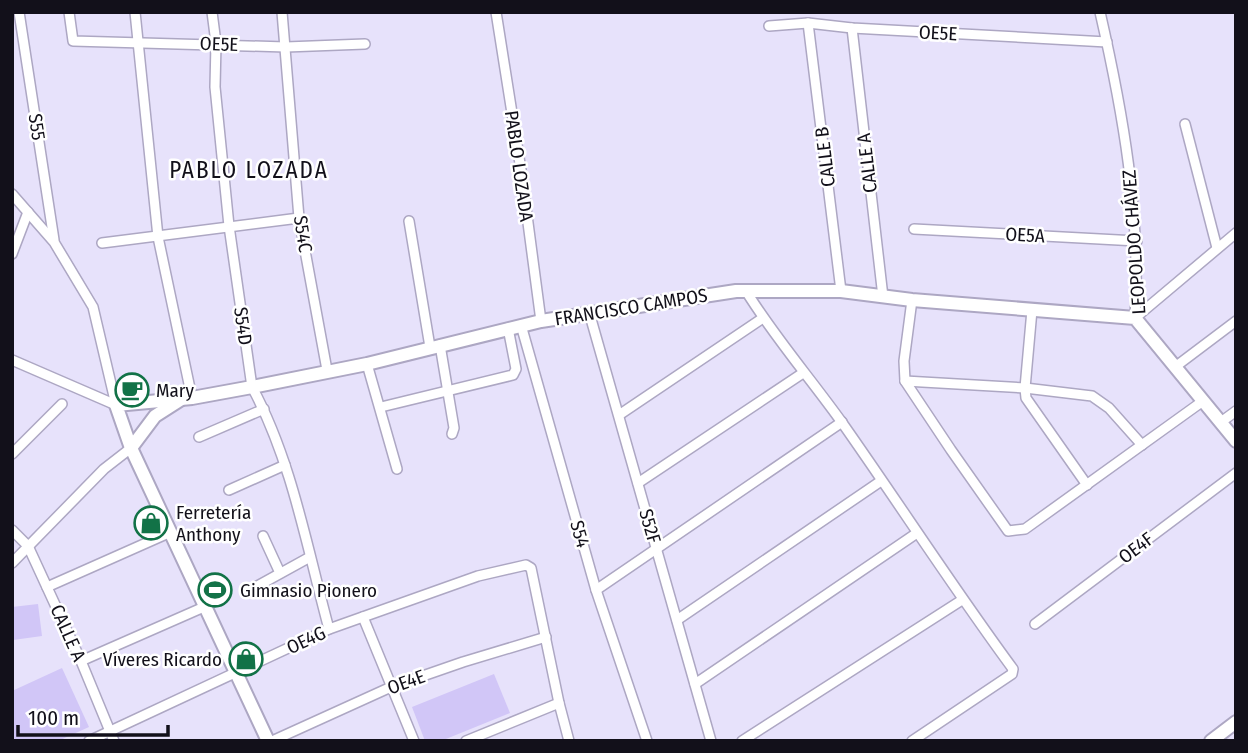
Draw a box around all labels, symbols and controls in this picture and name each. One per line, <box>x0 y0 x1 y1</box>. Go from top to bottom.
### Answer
street label: OE5E <box>918 21 958 45</box>
street label: OE5E <box>199 32 239 56</box>
street label: PABLO LOZADA <box>500 109 538 223</box>
street label: S55 <box>24 112 50 142</box>
street label: CALLE B <box>810 126 840 188</box>
street label: CALLE A <box>852 132 882 194</box>
district label: PABLO LOZADA <box>169 156 329 184</box>
street label: LEOPOLDO CHÁVEZ <box>1117 169 1151 315</box>
street label: S54C <box>289 214 317 254</box>
street label: OE5A <box>1005 222 1045 248</box>
street label: FRANCISCO CAMPOS <box>553 284 709 330</box>
street label: S54D <box>229 305 257 347</box>
cafe icon: Mary <box>113 371 151 409</box>
place label: Mary <box>156 379 194 402</box>
place label: Ferretería Anthony <box>176 501 251 546</box>
shop icon: Ferretería Anthony <box>132 504 170 542</box>
street label: S52F <box>634 506 666 546</box>
street label: S54 <box>565 518 595 550</box>
street label: OE4F <box>1114 527 1158 569</box>
sports icon: Gimnasio Pionero <box>196 571 234 609</box>
place label: Gimnasio Pionero <box>240 579 377 602</box>
street label: CALLE A <box>45 601 91 665</box>
street label: OE4G <box>283 621 329 659</box>
shop icon: Víveres Ricardo <box>227 640 265 678</box>
place label: Víveres Ricardo <box>103 648 222 671</box>
street label: OE4E <box>384 665 428 699</box>
scale bar <box>18 694 168 738</box>
text: 100 m <box>28 705 79 731</box>

